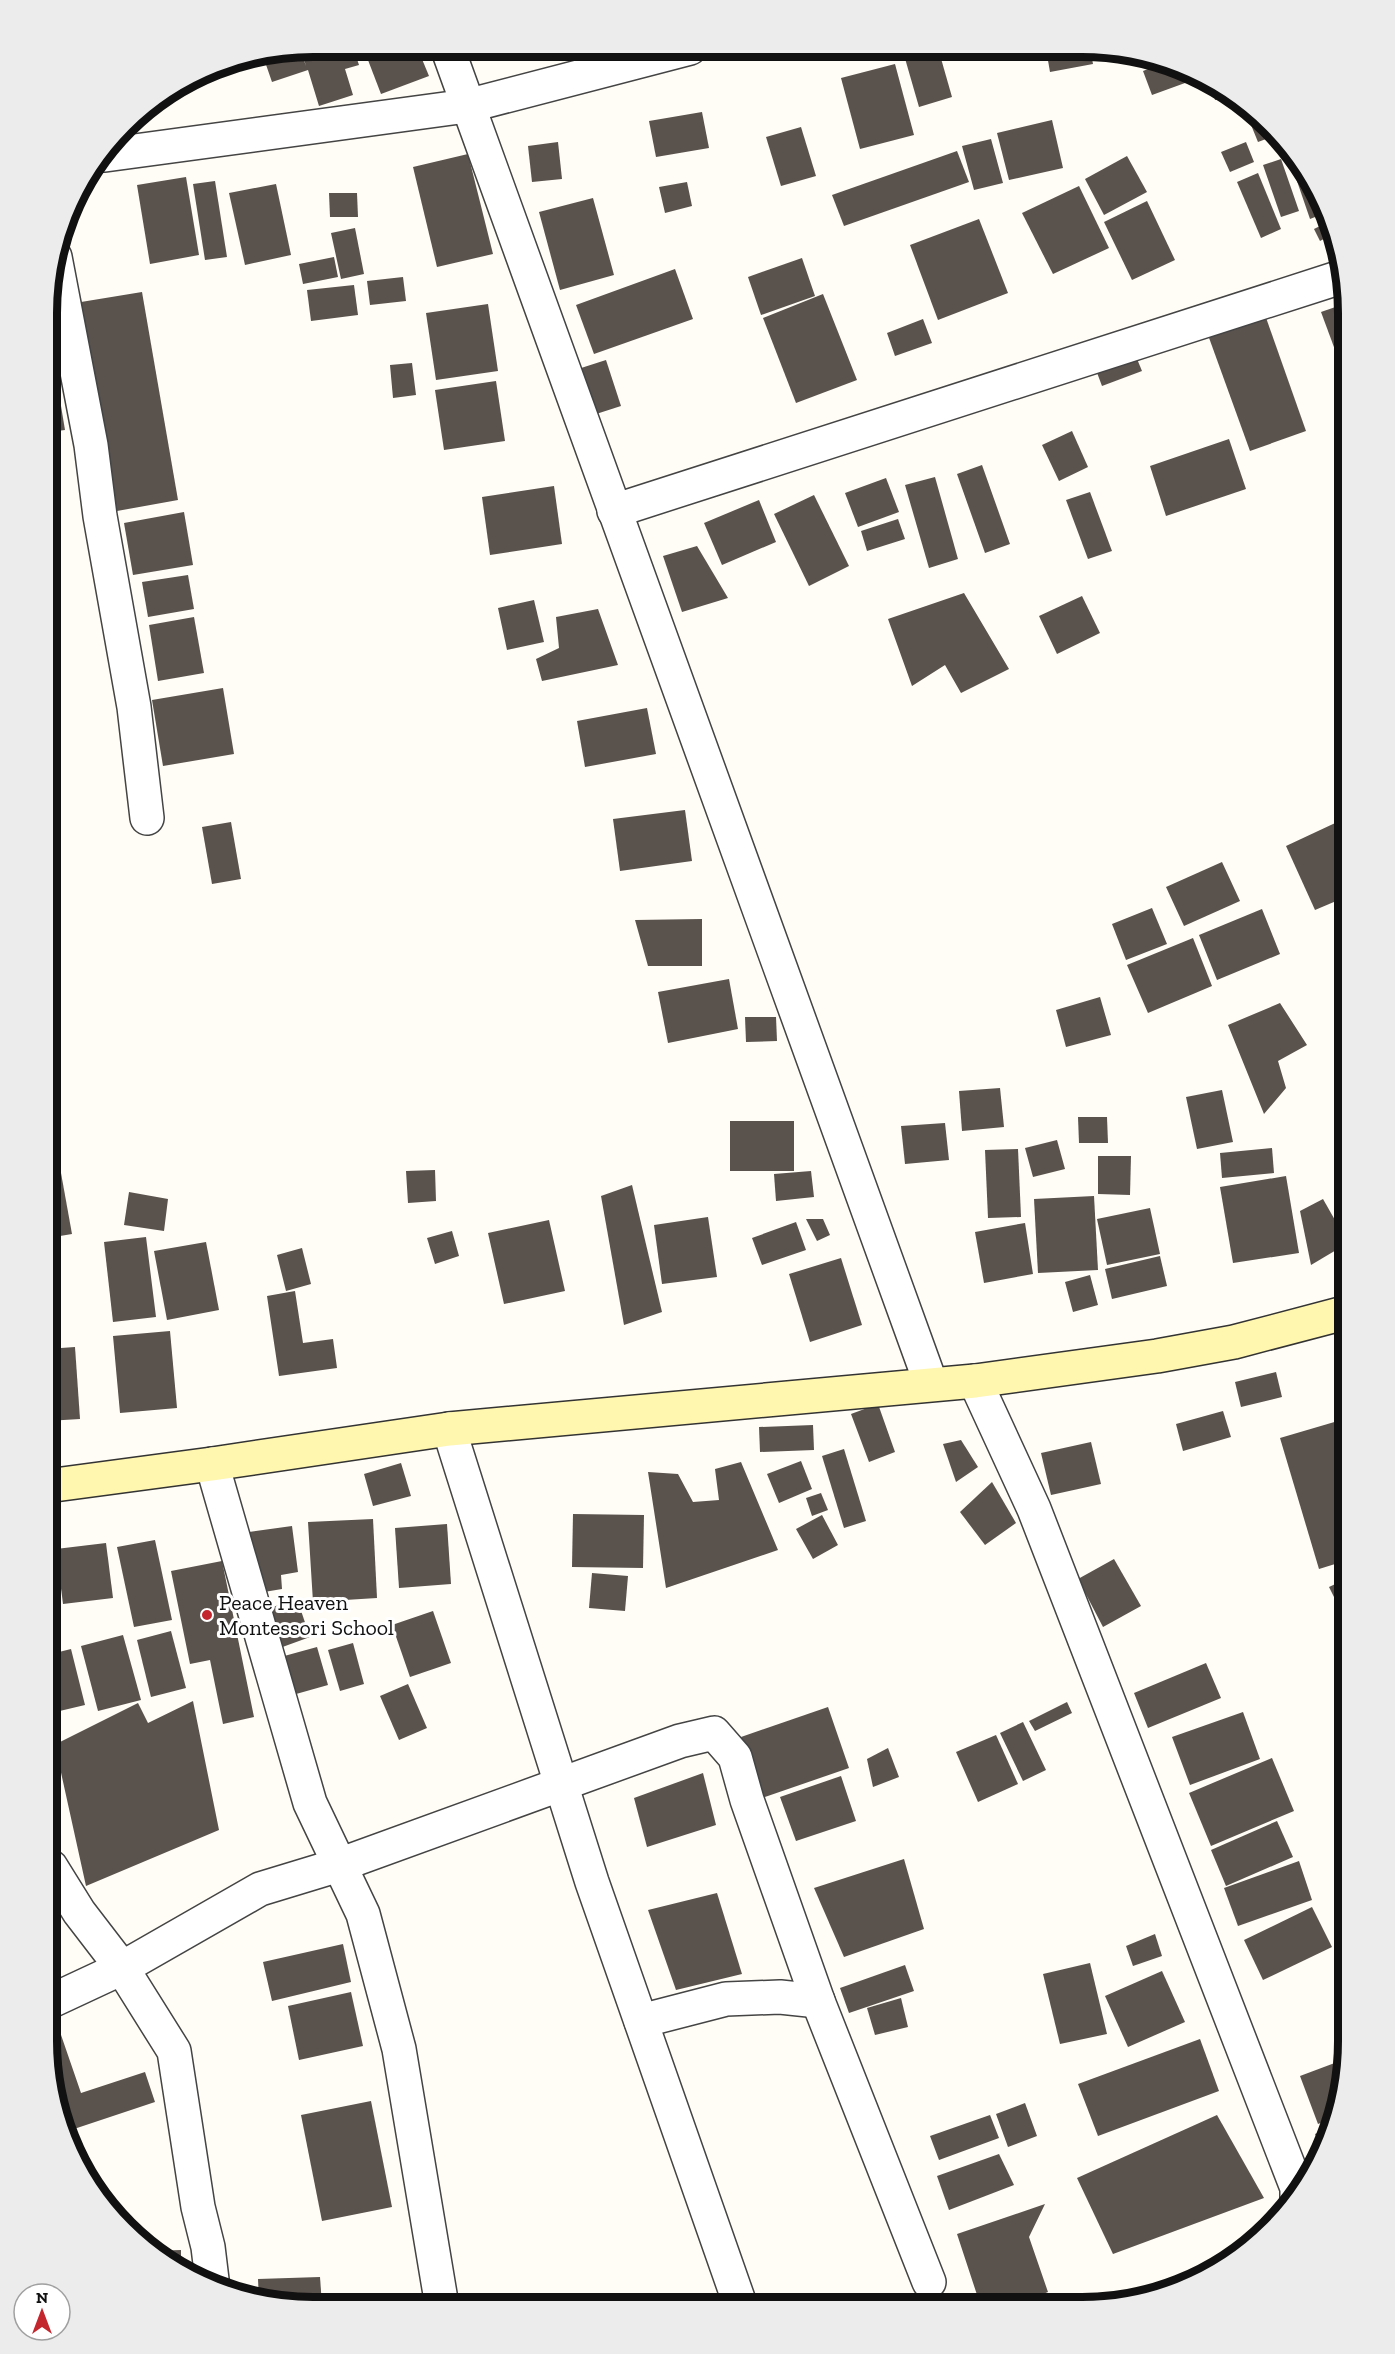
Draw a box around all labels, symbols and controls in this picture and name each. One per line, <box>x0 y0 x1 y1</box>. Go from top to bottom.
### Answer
place label: Peace Heaven Montessori School <box>219 1589 394 1641</box>
marker: Peace Heaven Montessori School <box>200 1608 214 1622</box>
north arrow <box>12 2282 72 2342</box>
text: N <box>36 2288 48 2307</box>

